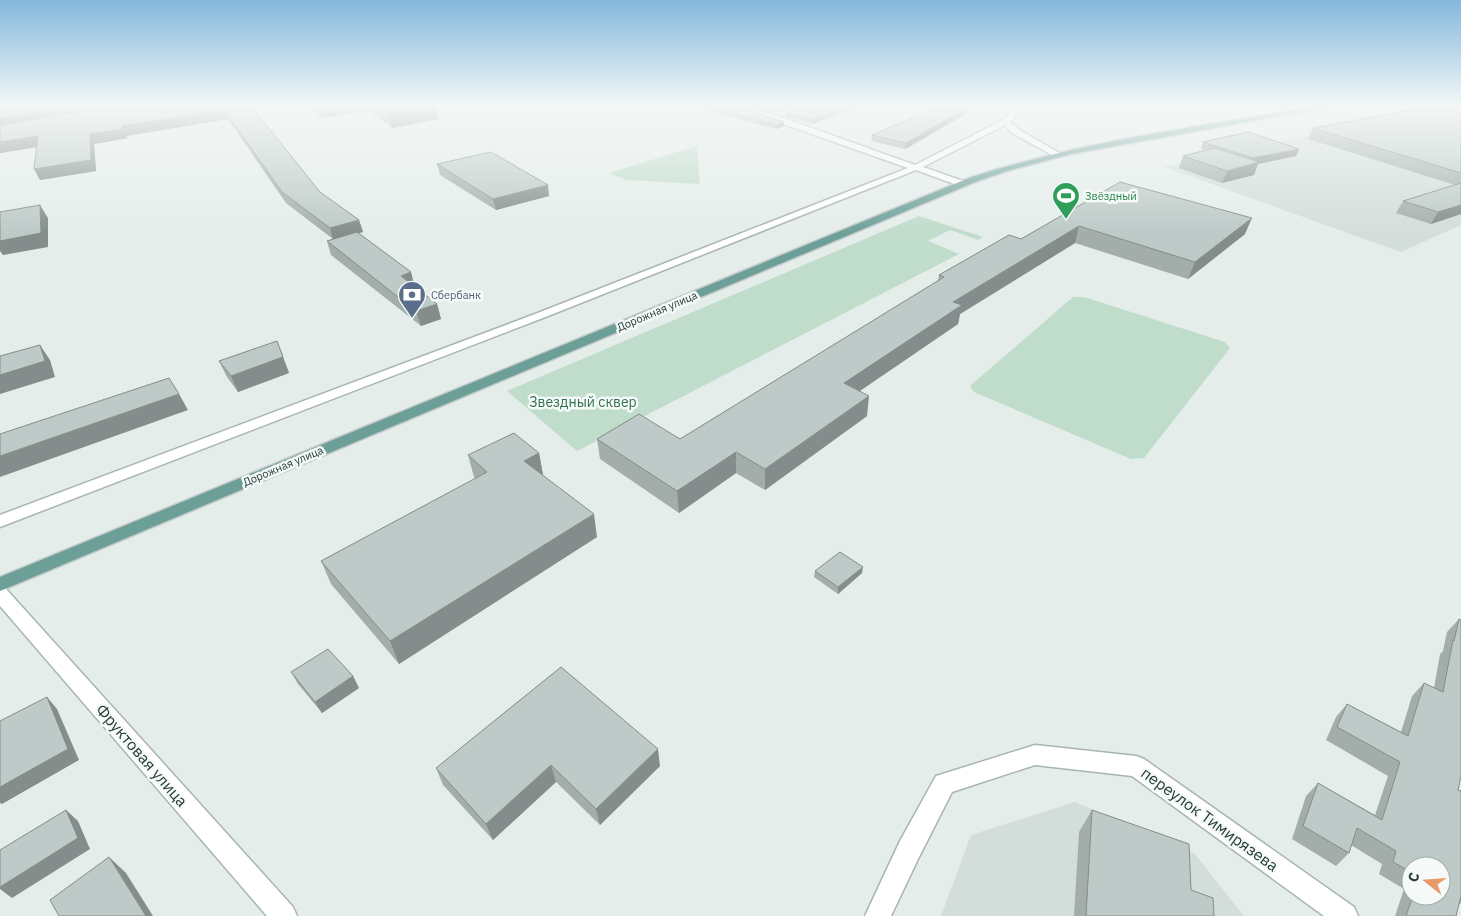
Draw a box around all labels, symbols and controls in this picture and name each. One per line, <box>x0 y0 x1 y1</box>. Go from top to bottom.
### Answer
sports icon: Звёздный <box>1051 181 1081 220</box>
place label: Звёздный <box>1085 189 1137 203</box>
bank icon: Сбербанк <box>397 280 427 319</box>
place label: Сбербанк <box>431 288 481 302</box>
street label: Дорожная улица <box>615 288 700 334</box>
park label: Звездный сквер <box>529 393 637 411</box>
street label: Дорожная улица <box>241 443 326 489</box>
street label: Фруктовая улица <box>92 699 192 811</box>
street label: переулок Тимирязева <box>1138 763 1283 876</box>
north arrow <box>1401 856 1451 906</box>
text: С <box>1404 870 1424 884</box>

